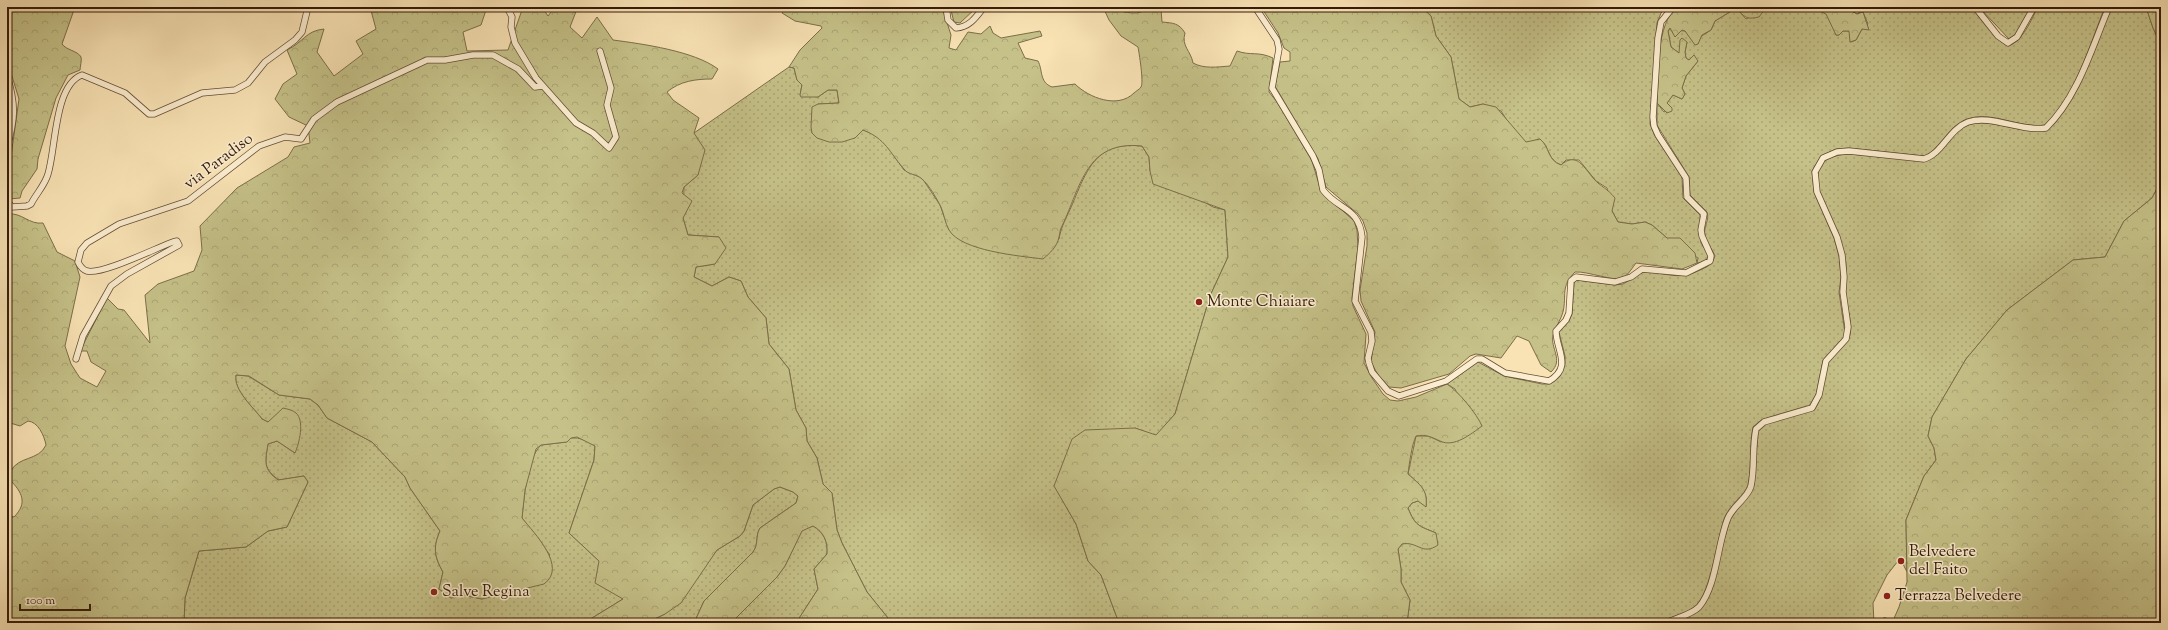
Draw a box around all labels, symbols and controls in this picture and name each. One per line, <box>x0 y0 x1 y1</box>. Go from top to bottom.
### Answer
street label: via Paradiso <box>180 128 259 196</box>
place label: Monte Chiaiare <box>1207 291 1315 314</box>
marker: Monte Chiaiare <box>1194 297 1204 307</box>
place label: Belvedere del Faito <box>1909 541 1976 582</box>
marker: Belvedere del Faito <box>1896 556 1906 566</box>
place label: Salve Regina <box>442 581 530 604</box>
place label: Terrazza Belvedere <box>1895 585 2021 608</box>
scale bar <box>20 586 90 612</box>
marker: Salve Regina <box>429 587 439 597</box>
marker: Terrazza Belvedere <box>1882 591 1892 601</box>
text: 100 m <box>26 592 55 610</box>

